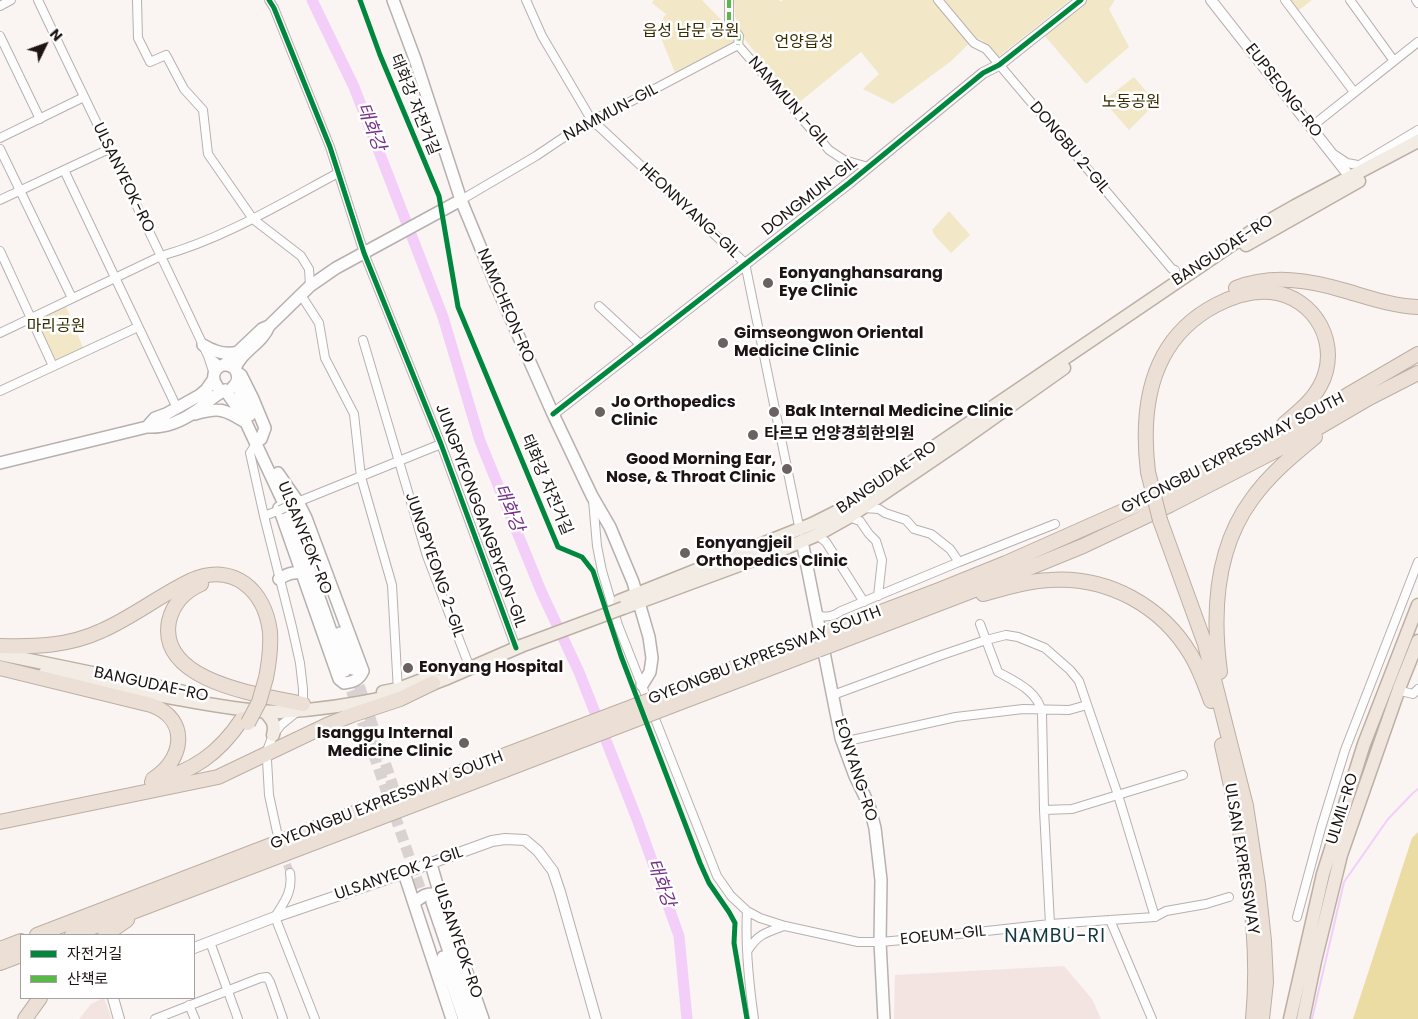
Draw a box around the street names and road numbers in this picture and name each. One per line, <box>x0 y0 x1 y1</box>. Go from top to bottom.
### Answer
street label: EUPSEONG-RO <box>1241 40 1325 142</box>
street label: 태화강 자전거길 <box>385 52 443 158</box>
street label: NAMMUN 1-GIL <box>744 53 832 151</box>
street label: NAMMUN-GIL <box>561 80 661 146</box>
street label: DONGBU 2-GIL <box>1025 98 1113 198</box>
street label: ULSANYEOK-RO <box>88 120 158 236</box>
street label: DONGMUN-GIL <box>759 154 861 240</box>
street label: HEONNYANG-GIL <box>635 160 743 262</box>
street label: BANGUDAE-RO <box>1169 211 1277 291</box>
street label: NAMCHEON-RO <box>472 246 538 366</box>
street label: GYEONGBU EXPRESSWAY SOUTH <box>1118 389 1348 519</box>
street label: JUNGPYEONGGANGBYEON-GIL <box>431 402 529 630</box>
street label: 태화강 자전거길 <box>516 432 576 538</box>
street label: BANGUDAE-RO <box>833 437 941 519</box>
street label: ULSANYEOK-RO <box>273 479 335 597</box>
street label: JUNGPYEONG 2-GIL <box>400 490 468 640</box>
street label: GYEONGBU EXPRESSWAY SOUTH <box>646 603 884 709</box>
street label: BANGUDAE-RO <box>92 663 210 707</box>
street label: EONYANG-RO <box>829 716 881 824</box>
street label: GYEONGBU EXPRESSWAY SOUTH <box>268 748 506 854</box>
street label: ULMIL-RO <box>1323 771 1363 847</box>
street label: ULSAN EXPRESSWAY <box>1220 782 1262 936</box>
street label: ULSANYEOK 2-GIL <box>332 843 466 905</box>
street label: ULSANYEOK-RO <box>428 881 486 1001</box>
street label: EOEUM-GIL <box>899 922 987 950</box>

